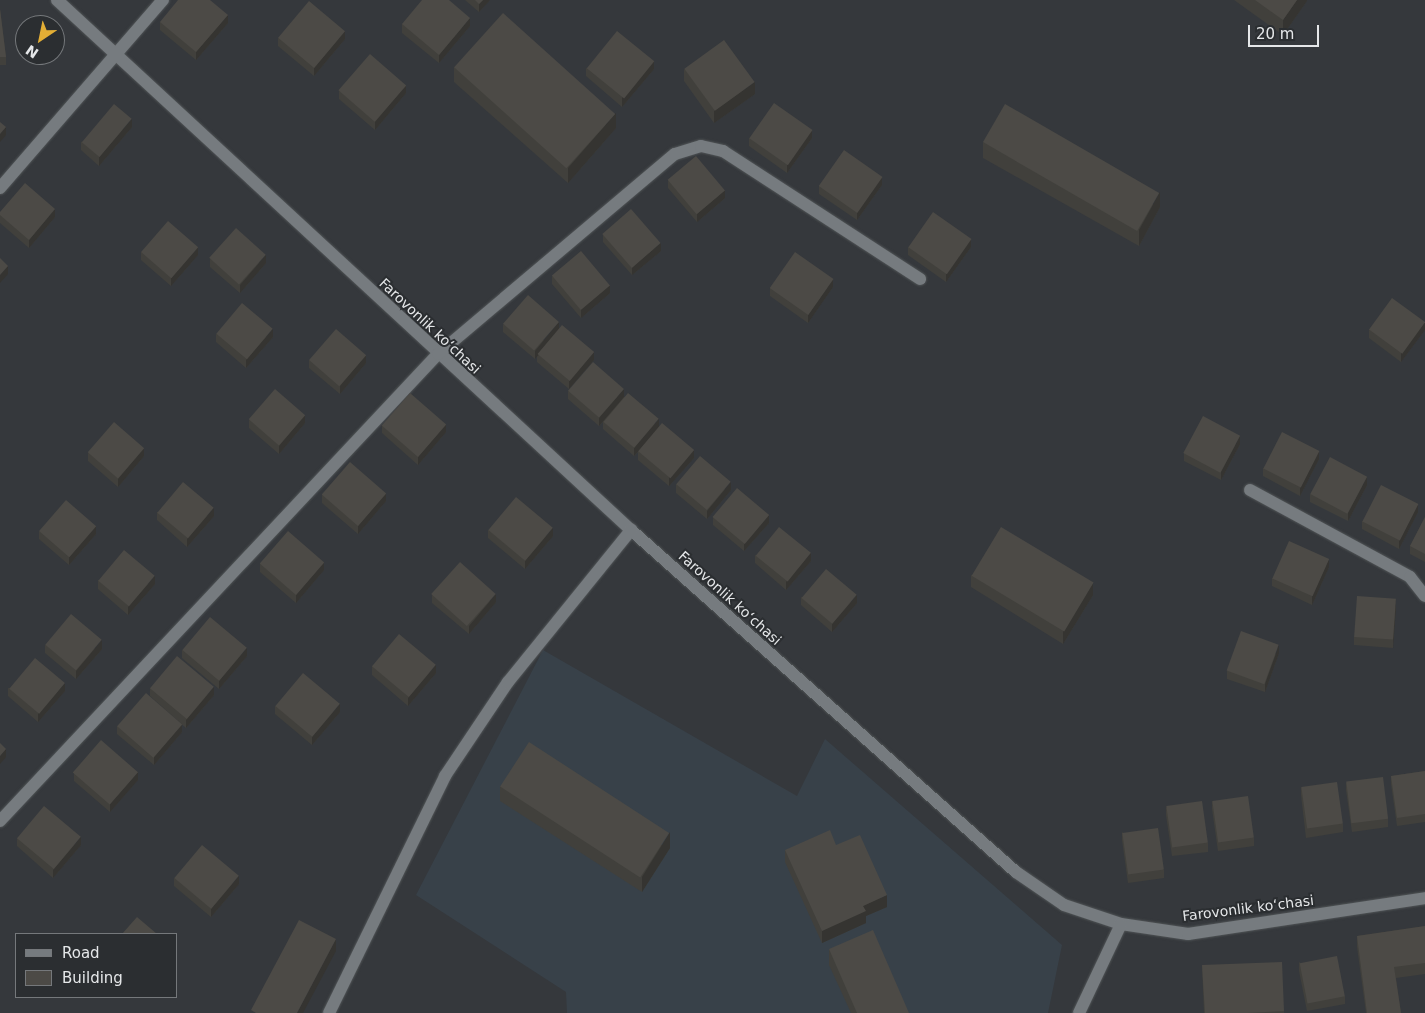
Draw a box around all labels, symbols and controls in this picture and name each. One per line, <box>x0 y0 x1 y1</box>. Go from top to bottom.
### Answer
north arrow <box>15 15 65 65</box>
scale bar <box>1250 15 1321 47</box>
text: 20 m <box>1256 25 1294 43</box>
text: N <box>23 42 42 62</box>
street label: Farovonlik koʻchasi <box>376 275 484 377</box>
street label: Farovonlik koʻchasi <box>675 547 785 649</box>
street label: Farovonlik koʻchasi <box>1181 892 1315 924</box>
legend <box>15 933 178 998</box>
text: Road <box>62 944 100 962</box>
text: Building <box>62 969 123 987</box>

